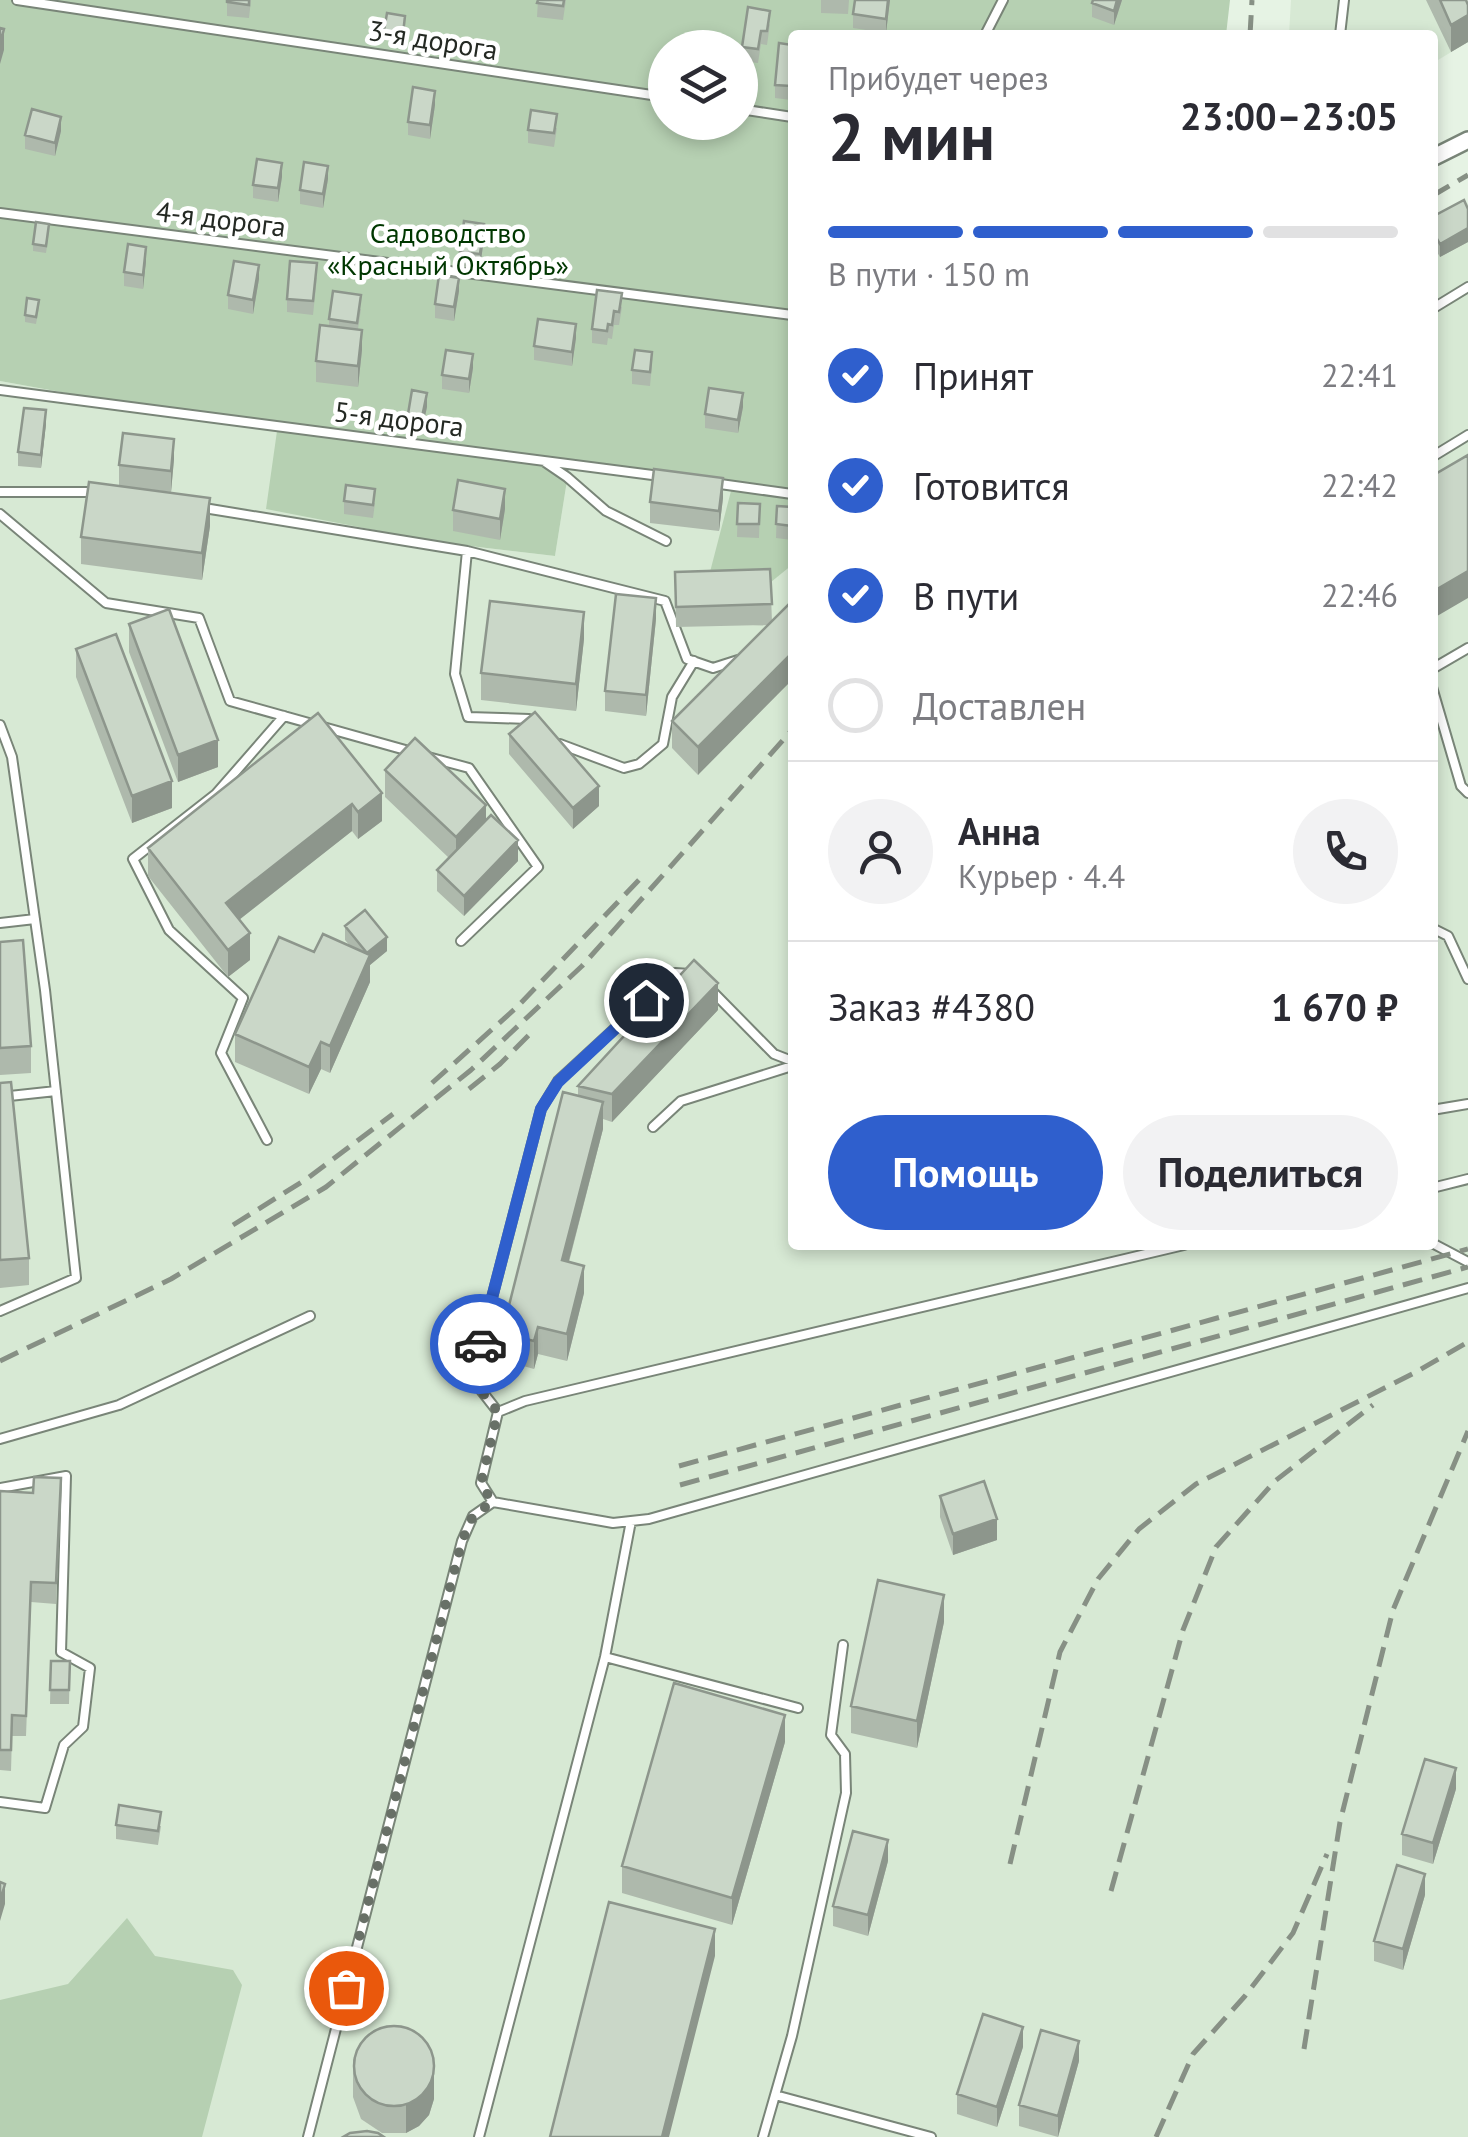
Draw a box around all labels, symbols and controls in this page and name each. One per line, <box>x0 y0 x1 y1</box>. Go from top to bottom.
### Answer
street label: 3-я дорога <box>366 11 500 68</box>
map controls <box>648 30 758 140</box>
button: layers <box>648 30 758 140</box>
text: Прибудет через <box>828 57 1049 99</box>
text: 23:00–23:05 <box>1180 91 1398 140</box>
text: 2 мин <box>828 94 995 178</box>
street label: 4-я дорога <box>154 192 288 245</box>
park label: Садоводство «Красный Октябрь» <box>327 214 569 283</box>
text: В пути · 150 m <box>828 253 1030 295</box>
icon: check <box>828 348 883 403</box>
text: Принят <box>913 351 1033 400</box>
text: 22:41 <box>1321 354 1398 396</box>
street label: 5-я дорога <box>332 392 466 445</box>
icon: check <box>828 458 883 513</box>
text: Готовится <box>913 461 1070 510</box>
text: 22:42 <box>1321 464 1398 506</box>
icon: check <box>828 568 883 623</box>
text: В пути <box>913 571 1019 620</box>
text: 22:46 <box>1321 574 1398 616</box>
text: Доставлен <box>913 681 1086 730</box>
button: person <box>828 799 933 904</box>
button: phone <box>1293 799 1398 904</box>
text: Анна <box>958 806 1041 855</box>
text: Курьер · 4.4 <box>958 855 1125 897</box>
pin <box>604 958 689 1043</box>
icon: home <box>619 973 674 1028</box>
text: Заказ #4380 <box>828 982 1035 1031</box>
text: 1 670 ₽ <box>1271 982 1398 1031</box>
button: Помощь <box>828 1115 1103 1230</box>
button: Поделиться <box>1123 1115 1398 1230</box>
courier <box>430 1294 530 1394</box>
icon: car <box>453 1317 508 1372</box>
pin <box>304 1946 389 2031</box>
icon: bag <box>319 1961 374 2016</box>

